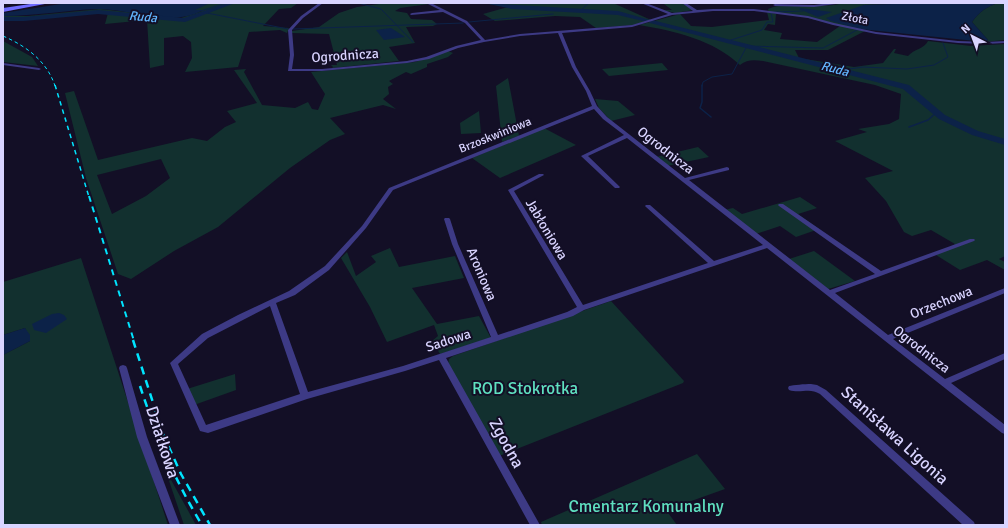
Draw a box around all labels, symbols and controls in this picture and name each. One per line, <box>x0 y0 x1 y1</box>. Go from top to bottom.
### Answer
water label: Ruda <box>128 8 158 26</box>
street label: Złota <box>840 9 870 28</box>
north arrow <box>952 16 992 56</box>
text: N <box>958 22 973 36</box>
street label: Ogrodnicza <box>311 45 379 66</box>
water label: Ruda <box>819 58 851 80</box>
street label: Brzoskwiniowa <box>457 114 534 157</box>
street label: Ogrodnicza <box>634 123 698 178</box>
street label: Jabłoniowa <box>522 196 571 263</box>
street label: Aroniowa <box>463 245 500 303</box>
street label: Orzechowa <box>907 282 975 323</box>
street label: Ogrodnicza <box>890 322 954 377</box>
street label: Sadowa <box>423 325 473 356</box>
park label: ROD Stokrotka <box>472 378 578 399</box>
street label: Stanisława Ligonia <box>837 382 953 489</box>
street label: Działkowa <box>141 403 184 481</box>
street label: Zgodna <box>484 415 529 472</box>
park label: Cmentarz Komunalny <box>568 496 724 517</box>

